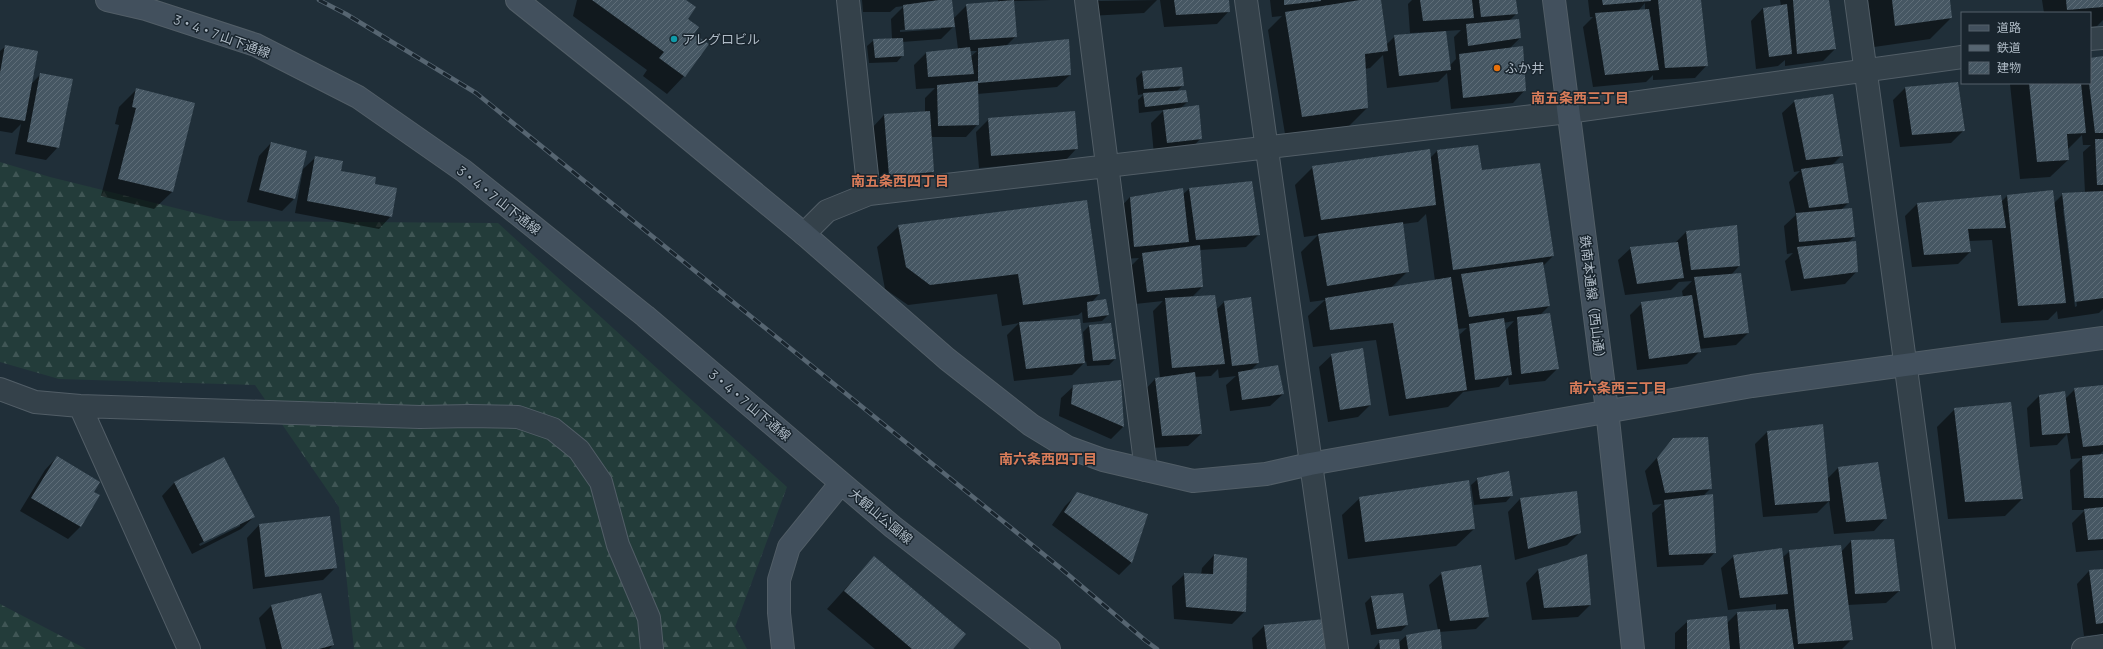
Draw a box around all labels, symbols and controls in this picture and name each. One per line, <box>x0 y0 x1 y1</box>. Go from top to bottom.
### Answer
street label: 3・4・7 山下通線 <box>171 10 273 62</box>
legend <box>1961 12 2091 84</box>
text: 道路 <box>1997 19 2021 36</box>
place label: アレグロビル <box>682 30 760 48</box>
marker: アレグロビル <box>669 34 679 44</box>
text: 鉄道 <box>1997 39 2021 56</box>
place label: ふか井 <box>1505 59 1544 77</box>
text: 建物 <box>1997 59 2021 76</box>
marker: ふか井 <box>1492 63 1502 73</box>
district label: 南五条西三丁目 <box>1531 88 1629 107</box>
street label: 3・4・7 山下通線 <box>453 162 545 238</box>
district label: 南五条西四丁目 <box>851 171 949 190</box>
street label: 鉄南本通線（西山通） <box>1576 234 1610 366</box>
street label: 3・4・7 山下通線 <box>705 365 795 445</box>
district label: 南六条西三丁目 <box>1569 378 1667 397</box>
district label: 南六条西四丁目 <box>999 449 1097 468</box>
street label: 大観山公園線 <box>845 484 917 548</box>

